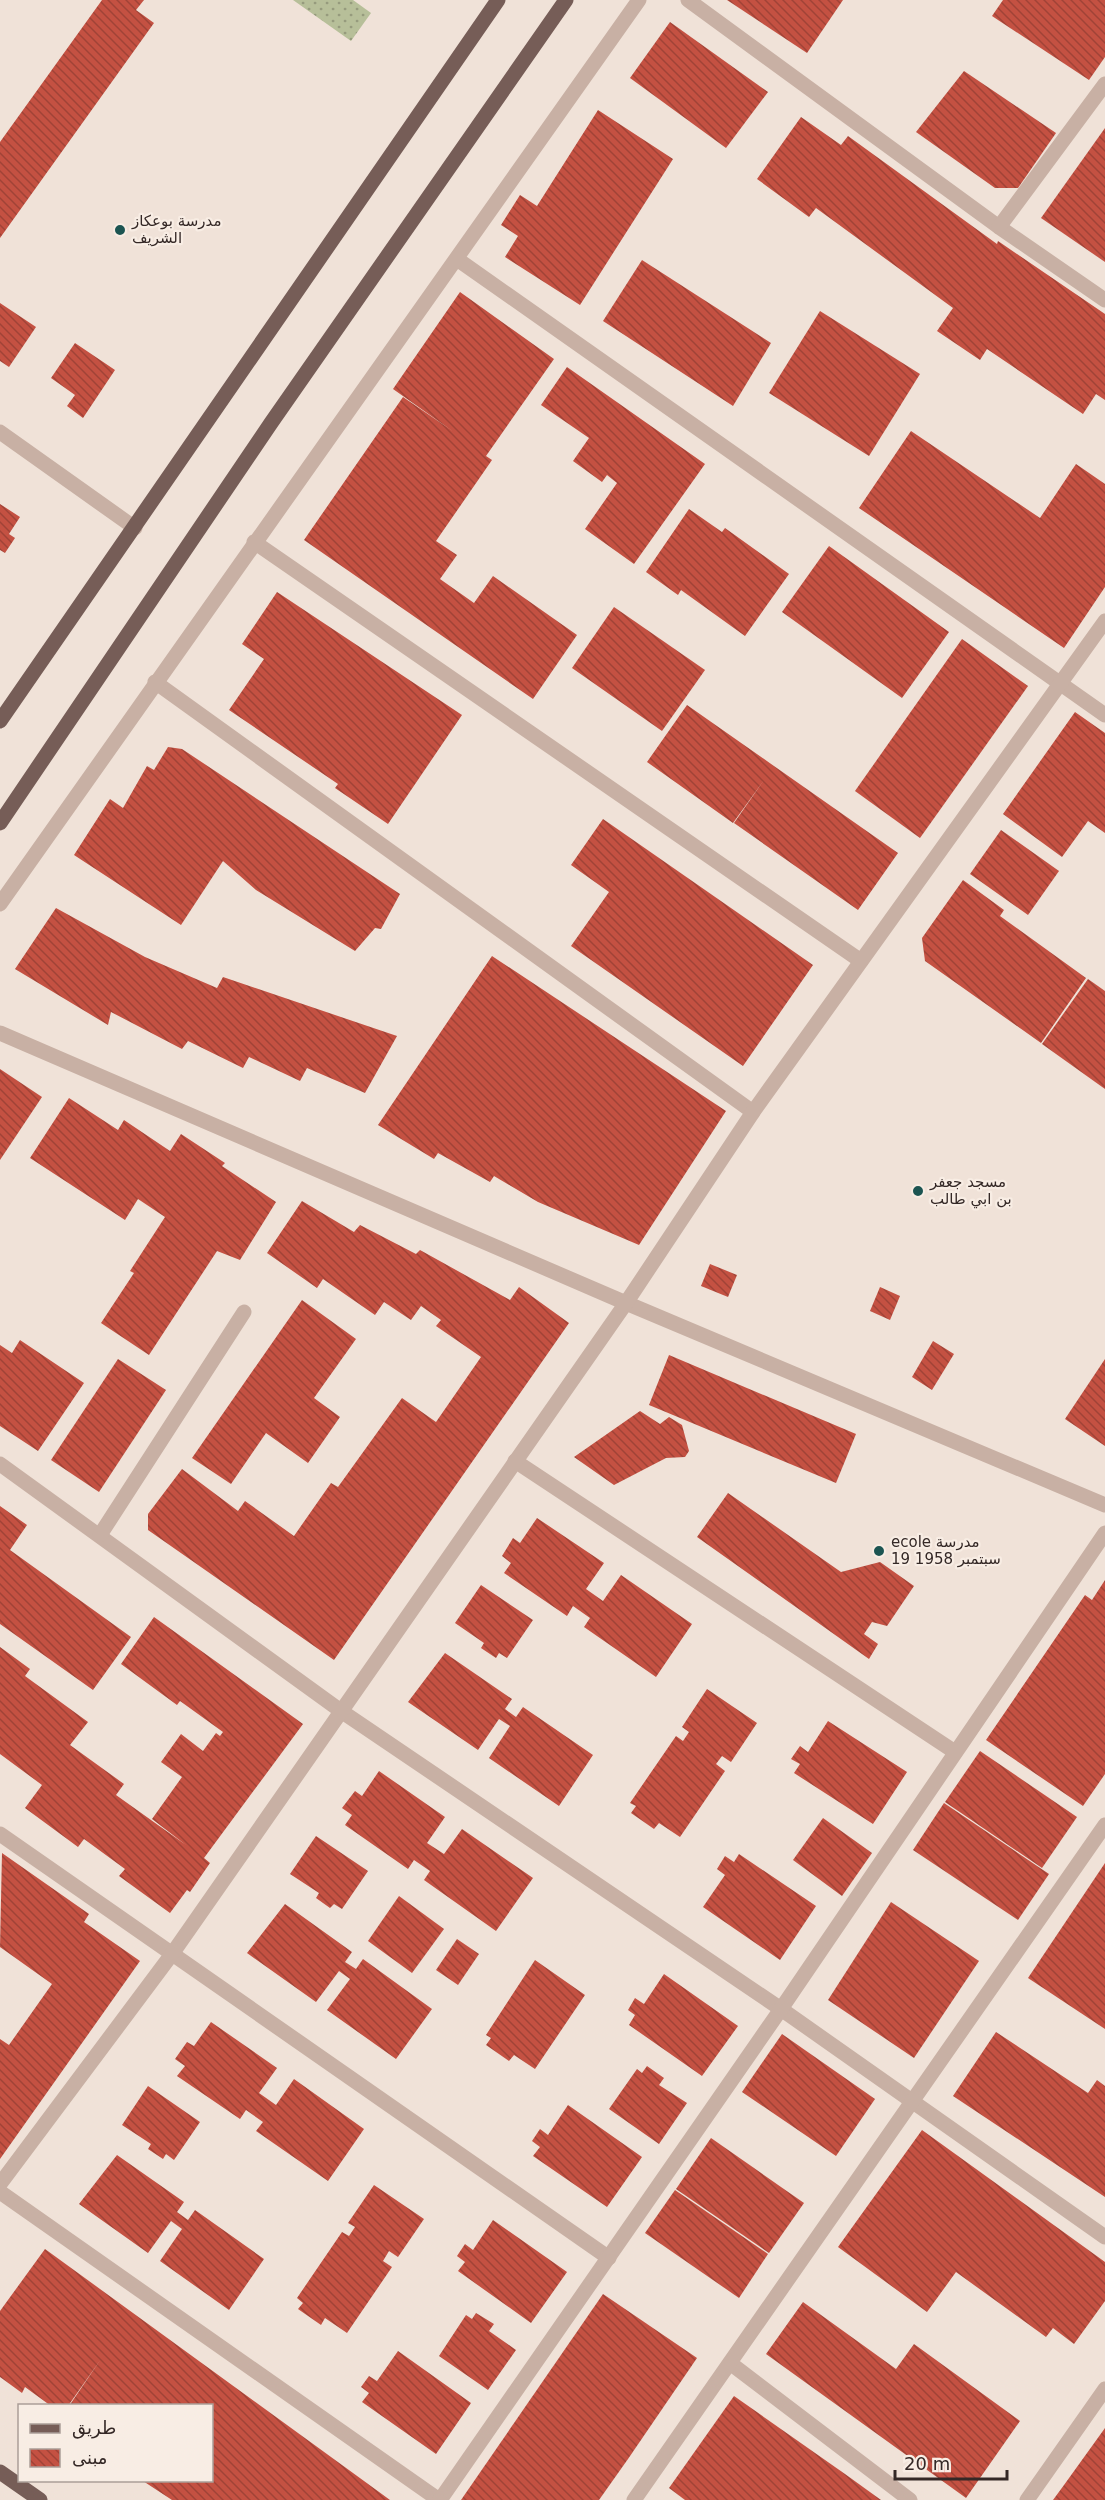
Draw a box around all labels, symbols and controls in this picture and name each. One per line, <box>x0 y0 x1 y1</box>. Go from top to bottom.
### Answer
place label: مدرسة بوعكاز الشريف <box>131 212 222 247</box>
marker: مدرسة بوعكاز الشريف <box>113 223 127 237</box>
place label: مسجد جعفر بن ابي طالب <box>929 1173 1012 1209</box>
marker: مسجد جعفر بن ابي طالب <box>911 1184 925 1198</box>
place label: ecole مدرسة 19 سبتمبر 1958 <box>891 1533 1001 1568</box>
marker: ecole مدرسة 19 سبتمبر 1958 <box>872 1544 886 1558</box>
legend <box>18 2404 213 2482</box>
text: طريق <box>72 2417 116 2439</box>
scale bar <box>895 2443 1008 2481</box>
text: مبنى <box>72 2447 108 2468</box>
text: 20 m <box>904 2453 950 2474</box>

